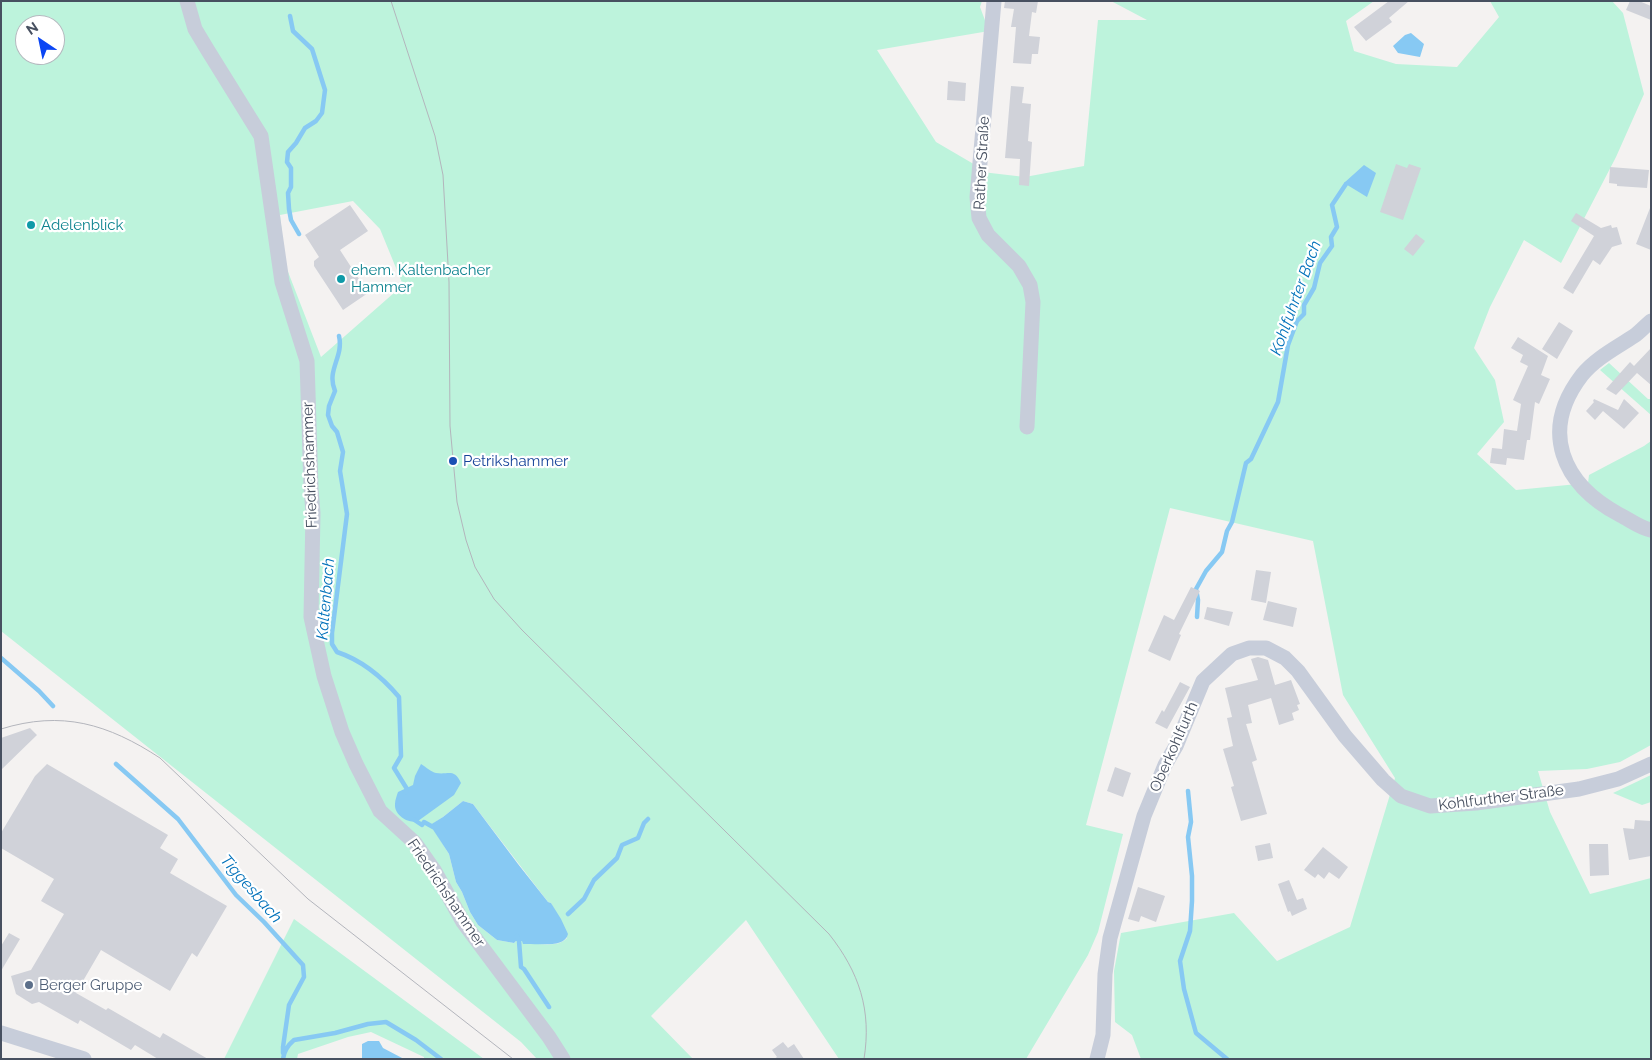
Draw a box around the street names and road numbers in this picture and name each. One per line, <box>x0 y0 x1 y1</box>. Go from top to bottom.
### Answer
street label: Rather Straße <box>971 116 993 210</box>
street label: Friedrichshammer <box>299 402 321 528</box>
street label: Oberkohlfurth <box>1146 699 1202 795</box>
street label: Kohlfurther Straße <box>1437 781 1565 815</box>
street label: Friedrichshammer <box>403 836 489 950</box>

